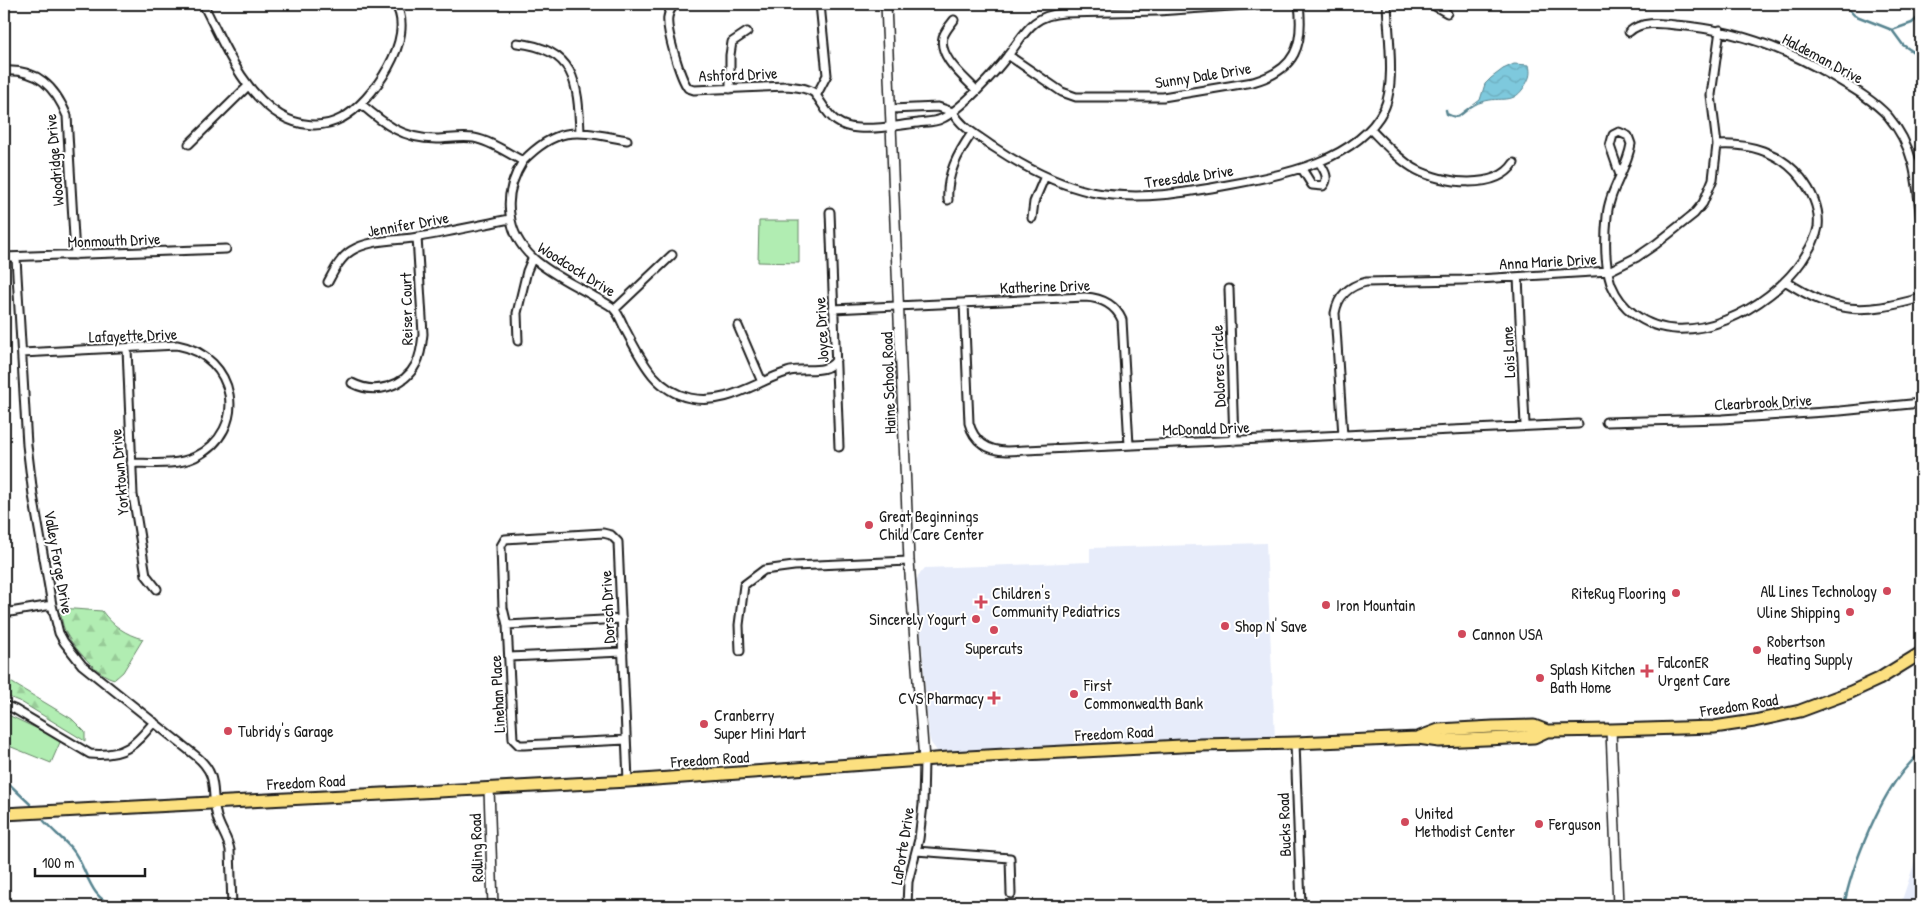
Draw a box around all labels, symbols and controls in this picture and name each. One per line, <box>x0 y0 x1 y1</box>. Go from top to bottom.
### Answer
street label: Haldeman Drive <box>1779 27 1868 89</box>
street label: Sunny Dale Drive <box>1153 56 1253 93</box>
street label: Ashford Drive <box>698 62 779 86</box>
street label: Woodridge Drive <box>39 112 69 207</box>
street label: Treesdale Drive <box>1143 159 1235 193</box>
street label: Jennifer Drive <box>366 206 451 242</box>
street label: Monmouth Drive <box>67 227 161 253</box>
street label: Woodcock Drive <box>534 236 621 302</box>
street label: Anna Marie Drive <box>1499 247 1598 275</box>
street label: Reiser Court <box>394 272 418 346</box>
street label: Katherine Drive <box>999 273 1091 299</box>
street label: Joyce Drive <box>808 296 834 363</box>
street label: Lafayette Drive <box>88 322 178 348</box>
street label: Dolores Circle <box>1206 324 1230 408</box>
street label: Lois Lane <box>1496 325 1520 378</box>
street label: Haine School Road <box>875 332 901 434</box>
street label: Clearbrook Drive <box>1714 388 1813 416</box>
street label: McDonald Drive <box>1162 415 1251 441</box>
street label: Yorktown Drive <box>104 427 134 516</box>
place label: Great Beginnings Child Care Center <box>879 505 984 545</box>
street label: Valley Forge Drive <box>39 508 79 616</box>
marker: Great Beginnings Child Care Center <box>863 519 875 531</box>
street label: Dorsch Drive <box>594 569 620 644</box>
place label: All Lines Technology <box>1761 580 1877 602</box>
place label: Children's Community Pediatrics <box>992 582 1120 622</box>
place label: RiteRug Flooring <box>1572 582 1666 604</box>
marker: All Lines Technology <box>1881 585 1893 597</box>
marker: RiteRug Flooring <box>1670 587 1682 599</box>
place label: Iron Mountain <box>1336 594 1415 616</box>
marker: Children's Community Pediatrics <box>974 595 988 609</box>
marker: Iron Mountain <box>1320 599 1332 611</box>
place label: Uline Shipping <box>1757 601 1840 623</box>
marker: Uline Shipping <box>1844 606 1856 618</box>
place label: Sincerely Yogurt <box>869 608 966 630</box>
marker: Sincerely Yogurt <box>970 613 982 625</box>
place label: Shop N' Save <box>1235 615 1308 637</box>
marker: Shop N' Save <box>1219 620 1231 632</box>
place label: Cannon USA <box>1472 623 1543 645</box>
marker: Supercuts <box>988 624 1000 636</box>
marker: Cannon USA <box>1456 628 1468 640</box>
place label: Robertson Heating Supply <box>1767 630 1853 670</box>
place label: Supercuts <box>965 637 1023 659</box>
marker: Robertson Heating Supply <box>1751 644 1763 656</box>
place label: FalconER Urgent Care <box>1657 651 1731 691</box>
street label: Linehan Place <box>484 654 510 733</box>
place label: Splash Kitchen Bath Home <box>1550 658 1635 698</box>
marker: FalconER Urgent Care <box>1640 664 1654 678</box>
marker: Splash Kitchen Bath Home <box>1534 672 1546 684</box>
place label: First Commonwealth Bank <box>1083 674 1203 714</box>
place label: CVS Pharmacy <box>898 687 984 709</box>
marker: First Commonwealth Bank <box>1068 688 1080 700</box>
street label: Freedom Road <box>1698 688 1779 722</box>
marker: CVS Pharmacy <box>988 692 1000 704</box>
place label: Cranberry Super Mini Mart <box>714 704 806 744</box>
marker: Cranberry Super Mini Mart <box>698 718 710 730</box>
place label: Tubridy's Garage <box>238 720 334 742</box>
street label: Freedom Road <box>1073 720 1154 746</box>
marker: Tubridy's Garage <box>222 725 234 737</box>
street label: Freedom Road <box>669 745 750 773</box>
street label: Freedom Road <box>265 769 346 795</box>
street label: Bucks Road <box>1272 793 1296 857</box>
place label: United Methodist Center <box>1415 802 1515 842</box>
street label: LaPorte Drive <box>885 805 919 886</box>
street label: Rolling Road <box>464 813 488 883</box>
place label: Ferguson <box>1548 813 1601 835</box>
marker: United Methodist Center <box>1399 816 1411 828</box>
marker: Ferguson <box>1533 818 1545 830</box>
scale bar <box>35 845 145 877</box>
text: 100 m <box>42 852 75 873</box>

